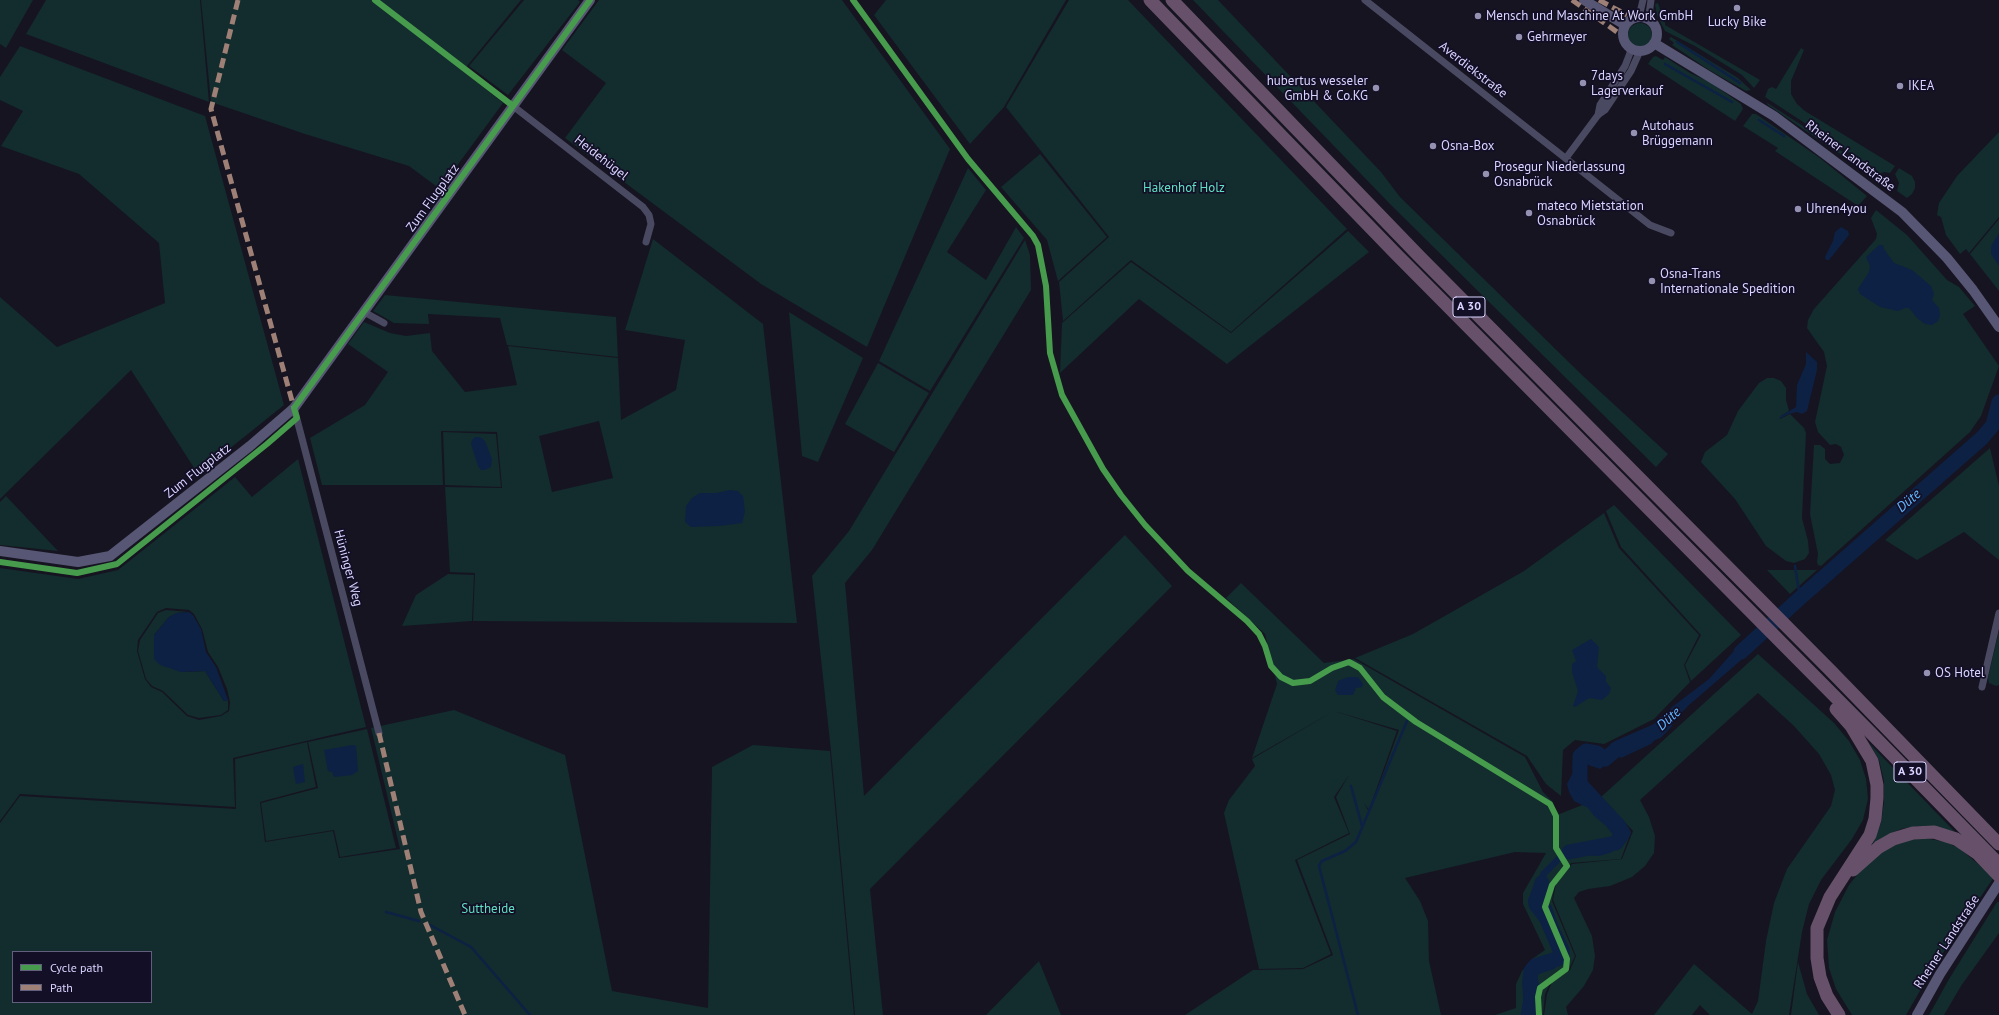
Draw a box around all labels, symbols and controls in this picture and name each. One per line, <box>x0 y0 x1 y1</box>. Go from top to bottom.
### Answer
marker: Lucky Bike <box>1732 3 1742 13</box>
place label: Mensch und Maschine At Work GmbH <box>1486 8 1693 24</box>
marker: Mensch und Maschine At Work GmbH <box>1473 11 1483 21</box>
place label: Lucky Bike <box>1708 14 1766 30</box>
place label: Gehrmeyer <box>1527 29 1587 45</box>
marker: Gehrmeyer <box>1514 32 1524 42</box>
street label: Averdiekstraße <box>1436 38 1510 102</box>
place label: 7days Lagerverkauf <box>1591 68 1663 99</box>
place label: hubertus wesseler GmbH & Co.KG <box>1267 73 1368 104</box>
marker: 7days Lagerverkauf <box>1578 78 1588 88</box>
place label: IKEA <box>1908 78 1934 94</box>
marker: IKEA <box>1895 81 1905 91</box>
marker: hubertus wesseler GmbH & Co.KG <box>1371 83 1381 93</box>
street label: Rheiner Landstraße <box>1802 117 1898 195</box>
place label: Autohaus Brüggemann <box>1642 118 1713 149</box>
marker: Autohaus Brüggemann <box>1629 128 1639 138</box>
street label: Heidehügel <box>571 132 631 184</box>
place label: Osna-Box <box>1441 138 1495 154</box>
marker: Osna-Box <box>1428 141 1438 151</box>
place label: Prosegur Niederlassung Osnabrück <box>1494 159 1625 190</box>
street label: Zum Flugplatz <box>403 161 463 235</box>
marker: Prosegur Niederlassung Osnabrück <box>1481 169 1491 179</box>
park label: Hakenhof Holz <box>1143 180 1225 196</box>
place label: mateco Mietstation Osnabrück <box>1537 198 1644 229</box>
place label: Uhren4you <box>1806 201 1867 217</box>
marker: Uhren4you <box>1793 204 1803 214</box>
marker: mateco Mietstation Osnabrück <box>1524 208 1534 218</box>
place label: Osna-Trans Internationale Spedition <box>1660 266 1795 297</box>
marker: Osna-Trans Internationale Spedition <box>1647 276 1657 286</box>
road number: A 30 <box>1453 297 1485 317</box>
street label: Zum Flugplatz <box>162 440 234 502</box>
water label: Düte <box>1893 486 1925 516</box>
street label: Hüninger Weg <box>330 528 366 608</box>
place label: OS Hotel <box>1935 665 1985 681</box>
marker: OS Hotel <box>1922 668 1932 678</box>
water label: Düte <box>1653 704 1685 734</box>
road number: A 30 <box>1894 762 1926 782</box>
street label: Rheiner Landstraße <box>1911 892 1983 992</box>
park label: Suttheide <box>461 901 515 917</box>
legend <box>12 951 152 1003</box>
text: Cycle path <box>50 960 103 975</box>
text: Path <box>50 980 73 995</box>

